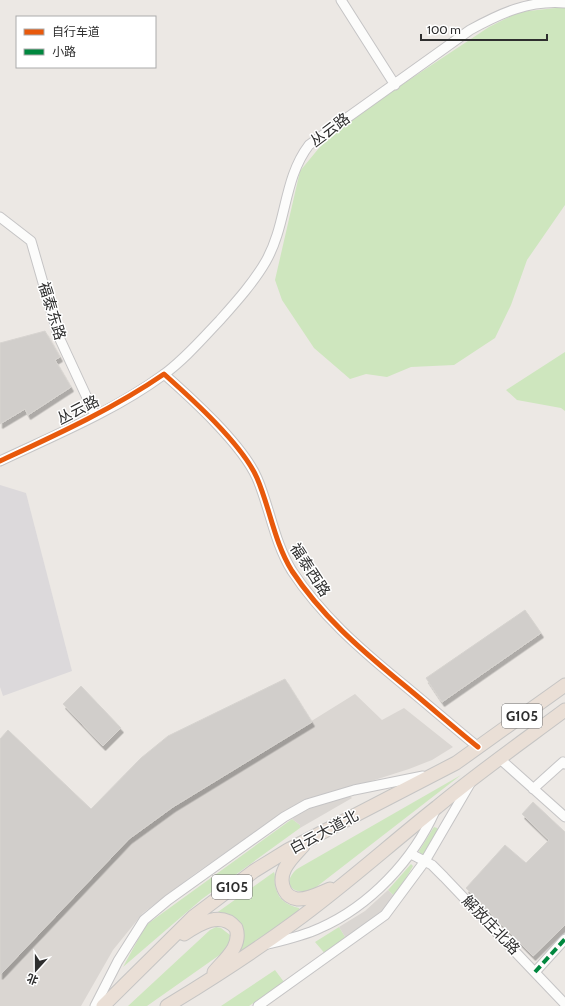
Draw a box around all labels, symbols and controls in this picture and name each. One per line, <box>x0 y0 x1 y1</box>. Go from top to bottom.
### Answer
legend <box>16 16 156 68</box>
scale bar <box>421 16 547 42</box>
text: 100 m <box>427 22 461 37</box>
text: 自行车道 <box>52 24 100 39</box>
text: 小路 <box>52 44 76 59</box>
street label: 丛云路 <box>307 109 353 151</box>
street label: 福泰东路 <box>35 280 69 342</box>
street label: 丛云路 <box>54 392 102 428</box>
street label: 福泰西路 <box>286 540 334 600</box>
road number: G105 <box>502 704 542 728</box>
street label: 白云大道北 <box>287 806 361 858</box>
road number: G105 <box>212 875 252 899</box>
street label: 解放庄北路 <box>458 892 524 958</box>
north arrow <box>16 950 56 990</box>
text: 北 <box>25 971 40 988</box>

